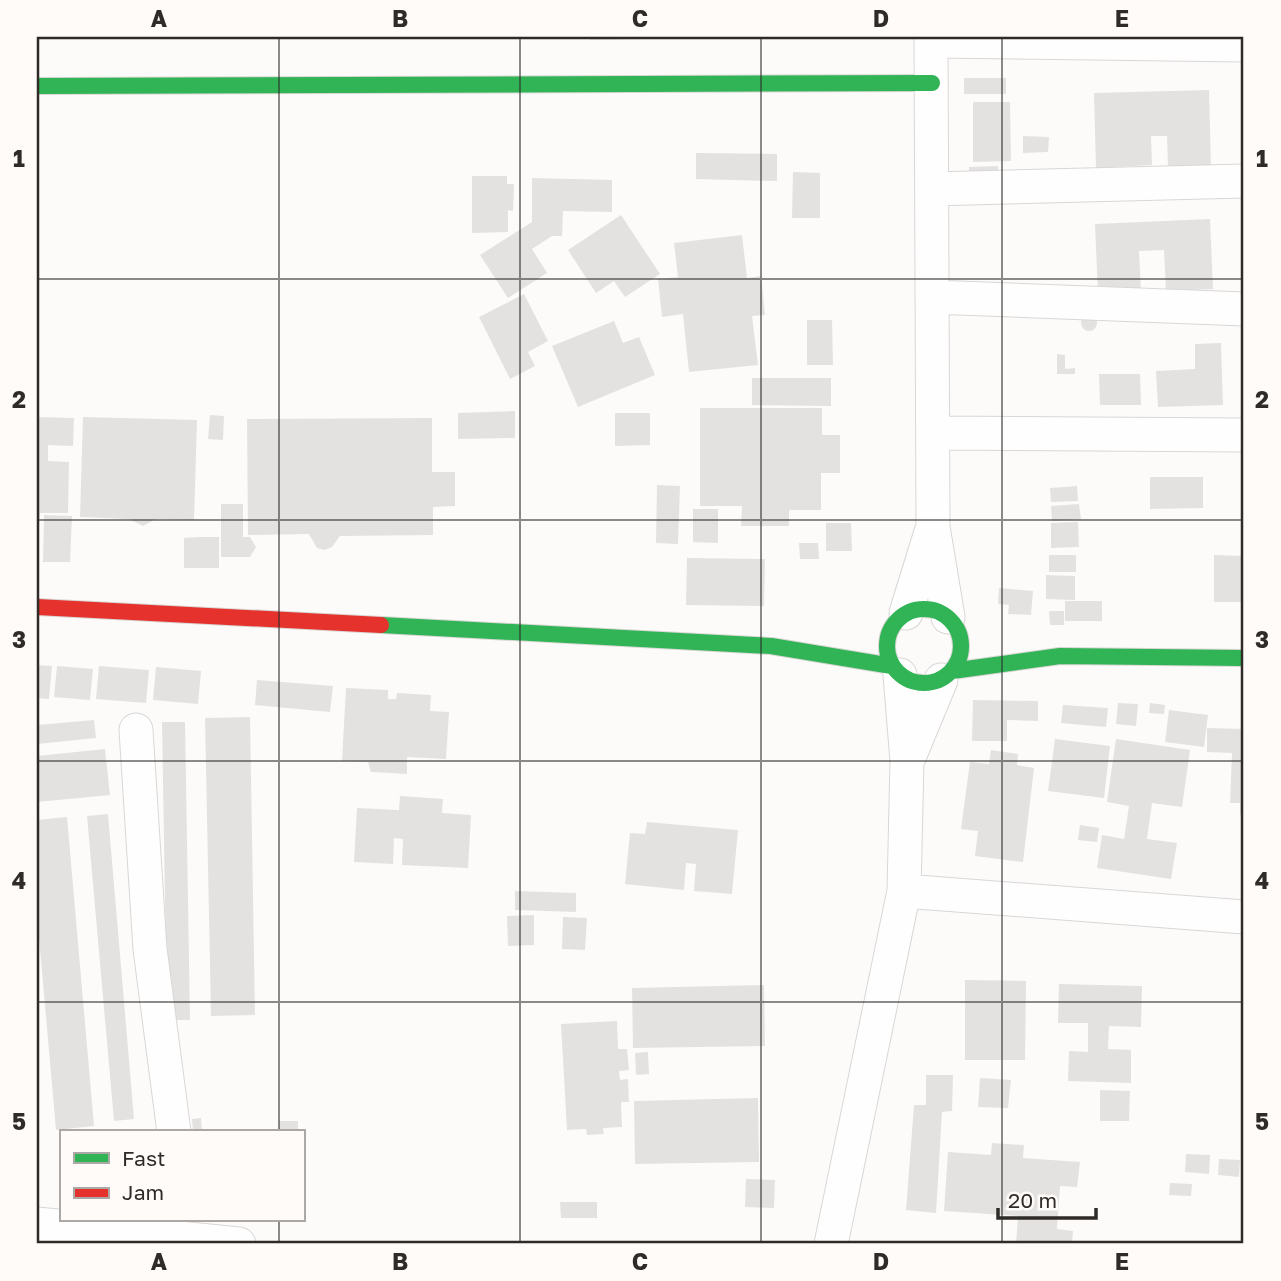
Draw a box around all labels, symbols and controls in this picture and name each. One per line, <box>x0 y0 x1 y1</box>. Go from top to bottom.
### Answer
text: A <box>151 4 168 32</box>
text: B <box>392 4 408 32</box>
text: C <box>632 4 648 32</box>
text: D <box>873 4 889 32</box>
text: E <box>1115 4 1129 32</box>
text: 1 <box>13 144 25 172</box>
text: 1 <box>1256 144 1268 172</box>
text: 2 <box>12 385 26 413</box>
text: 2 <box>1255 385 1269 413</box>
text: 3 <box>12 625 26 653</box>
text: 3 <box>1255 625 1269 653</box>
text: 4 <box>12 866 26 894</box>
text: 4 <box>1255 866 1269 894</box>
text: 5 <box>12 1107 26 1135</box>
text: 5 <box>1255 1107 1269 1135</box>
legend <box>60 1130 304 1222</box>
text: Fast <box>122 1145 165 1171</box>
scale bar <box>998 1176 1096 1220</box>
text: Jam <box>122 1179 164 1205</box>
text: 20 m <box>1008 1187 1057 1213</box>
text: A <box>151 1247 168 1275</box>
text: B <box>392 1247 408 1275</box>
text: C <box>632 1247 648 1275</box>
text: D <box>873 1247 889 1275</box>
text: E <box>1115 1247 1129 1275</box>

